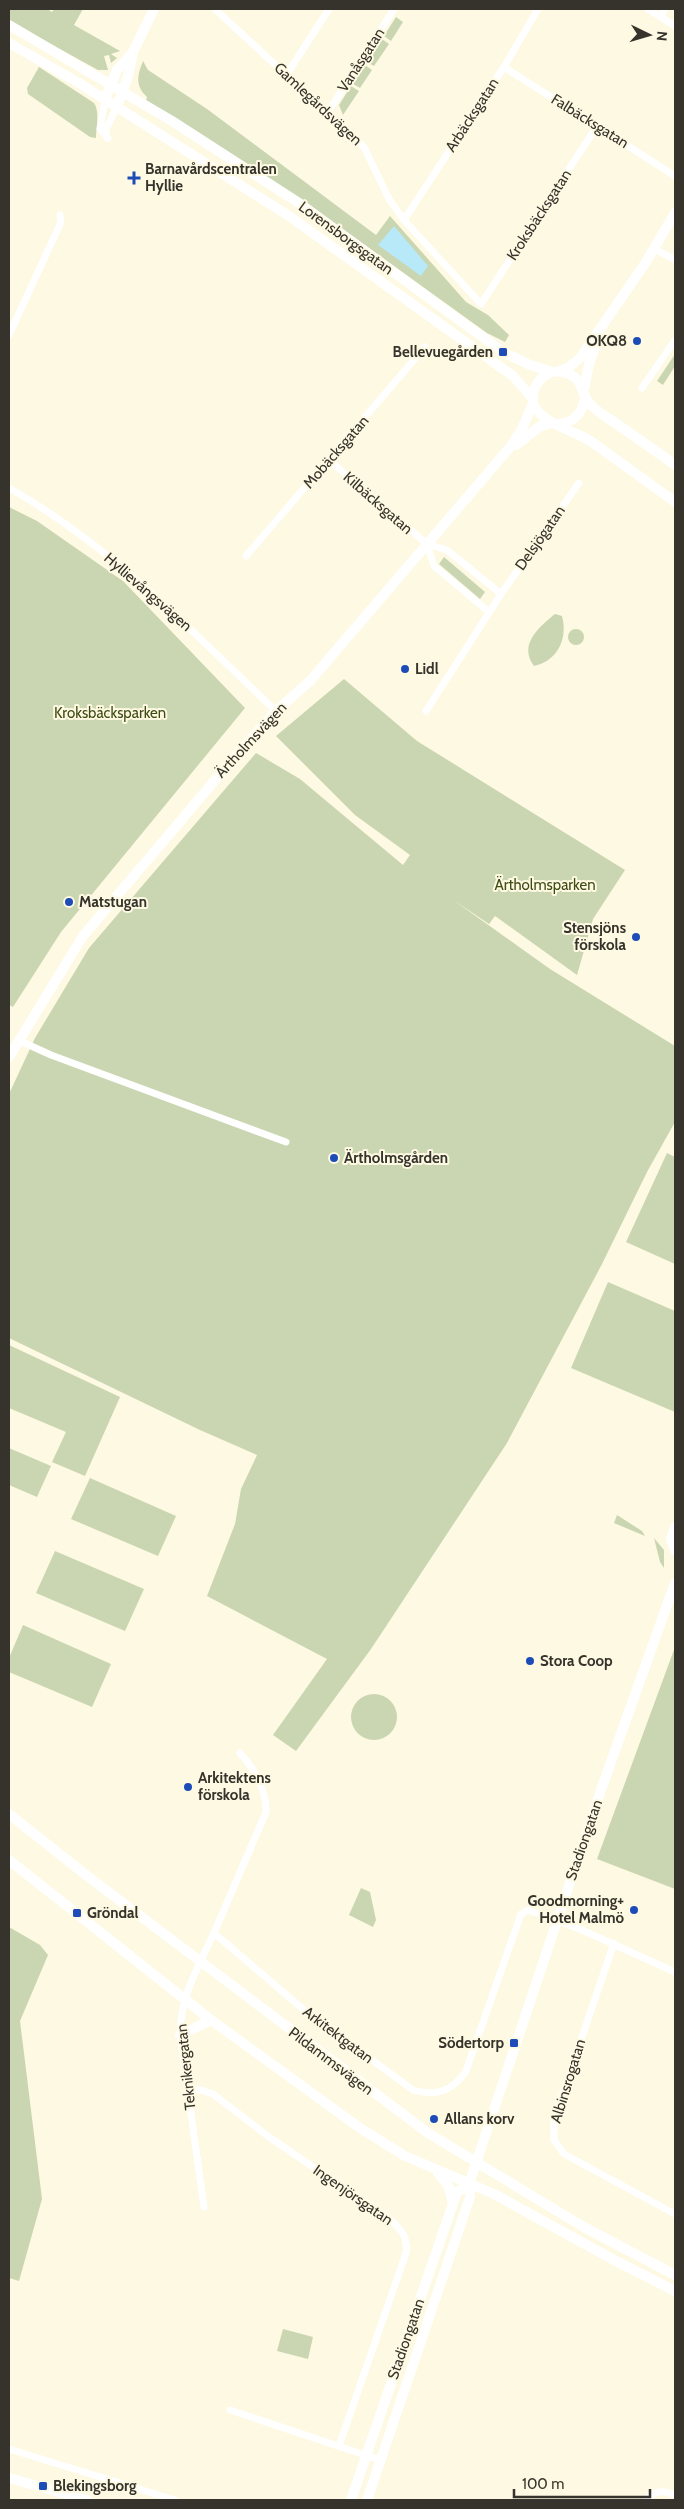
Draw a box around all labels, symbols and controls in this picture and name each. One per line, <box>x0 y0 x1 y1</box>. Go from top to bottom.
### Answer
north arrow <box>624 10 674 60</box>
street label: Vanåsgatan <box>334 25 388 95</box>
text: N <box>653 30 671 42</box>
street label: Gamlegårdsvägen <box>270 59 366 149</box>
street label: Arbäcksgatan <box>441 75 503 155</box>
street label: Falbäcksgatan <box>548 90 632 152</box>
place label: Barnavårdscentralen Hyllie <box>145 160 277 195</box>
street label: Kroksbäcksgatan <box>503 166 575 264</box>
marker: Barnavårdscentralen Hyllie <box>127 171 141 185</box>
street label: Lorensborgsgatan <box>295 198 397 278</box>
place label: OKQ8 <box>586 332 627 350</box>
marker: OKQ8 <box>631 335 643 347</box>
place label: Bellevuegården <box>393 343 493 361</box>
marker: Bellevuegården <box>497 346 509 358</box>
street label: Mobäcksgatan <box>299 412 373 492</box>
street label: Kilbäcksgatan <box>340 468 416 538</box>
street label: Delsjögatan <box>511 502 569 574</box>
street label: Hyllievångsvägen <box>100 549 196 635</box>
place label: Lidl <box>415 660 439 678</box>
marker: Lidl <box>399 663 411 675</box>
street label: Ärtholmsvägen <box>212 699 290 781</box>
park label: Kroksbäcksparken <box>54 704 166 722</box>
park label: Ärtholmsparken <box>494 876 596 894</box>
place label: Matstugan <box>79 893 147 911</box>
marker: Matstugan <box>63 896 75 908</box>
place label: Stensjöns förskola <box>563 919 627 954</box>
marker: Stensjöns förskola <box>630 931 642 943</box>
place label: Ärtholmsgården <box>344 1148 448 1167</box>
marker: Ärtholmsgården <box>328 1152 340 1164</box>
place label: Stora Coop <box>540 1652 613 1670</box>
marker: Stora Coop <box>524 1655 536 1667</box>
place label: Arkitektens förskola <box>198 1769 271 1804</box>
marker: Arkitektens förskola <box>182 1781 194 1793</box>
street label: Stadiongatan <box>562 1797 606 1883</box>
place label: Goodmorning+ Hotel Malmö <box>527 1892 624 1927</box>
place label: Gröndal <box>87 1904 139 1922</box>
marker: Goodmorning+ Hotel Malmö <box>628 1904 640 1916</box>
marker: Gröndal <box>71 1907 83 1919</box>
street label: Arkitektgatan <box>299 2003 377 2067</box>
street label: Teknikergatan <box>173 2023 199 2111</box>
street label: Pildammsvägen <box>285 2023 377 2099</box>
place label: Södertorp <box>438 2034 504 2052</box>
marker: Södertorp <box>508 2037 520 2049</box>
street label: Albinsrogatan <box>547 2037 589 2125</box>
place label: Allans korv <box>444 2110 515 2128</box>
marker: Allans korv <box>428 2113 440 2125</box>
street label: Ingenjörsgatan <box>310 2161 396 2229</box>
street label: Stadiongatan <box>384 2296 428 2382</box>
scale bar <box>514 2466 650 2498</box>
text: 100 m <box>522 2475 564 2493</box>
place label: Blekingsborg <box>53 2477 137 2495</box>
marker: Blekingsborg <box>37 2480 49 2492</box>

